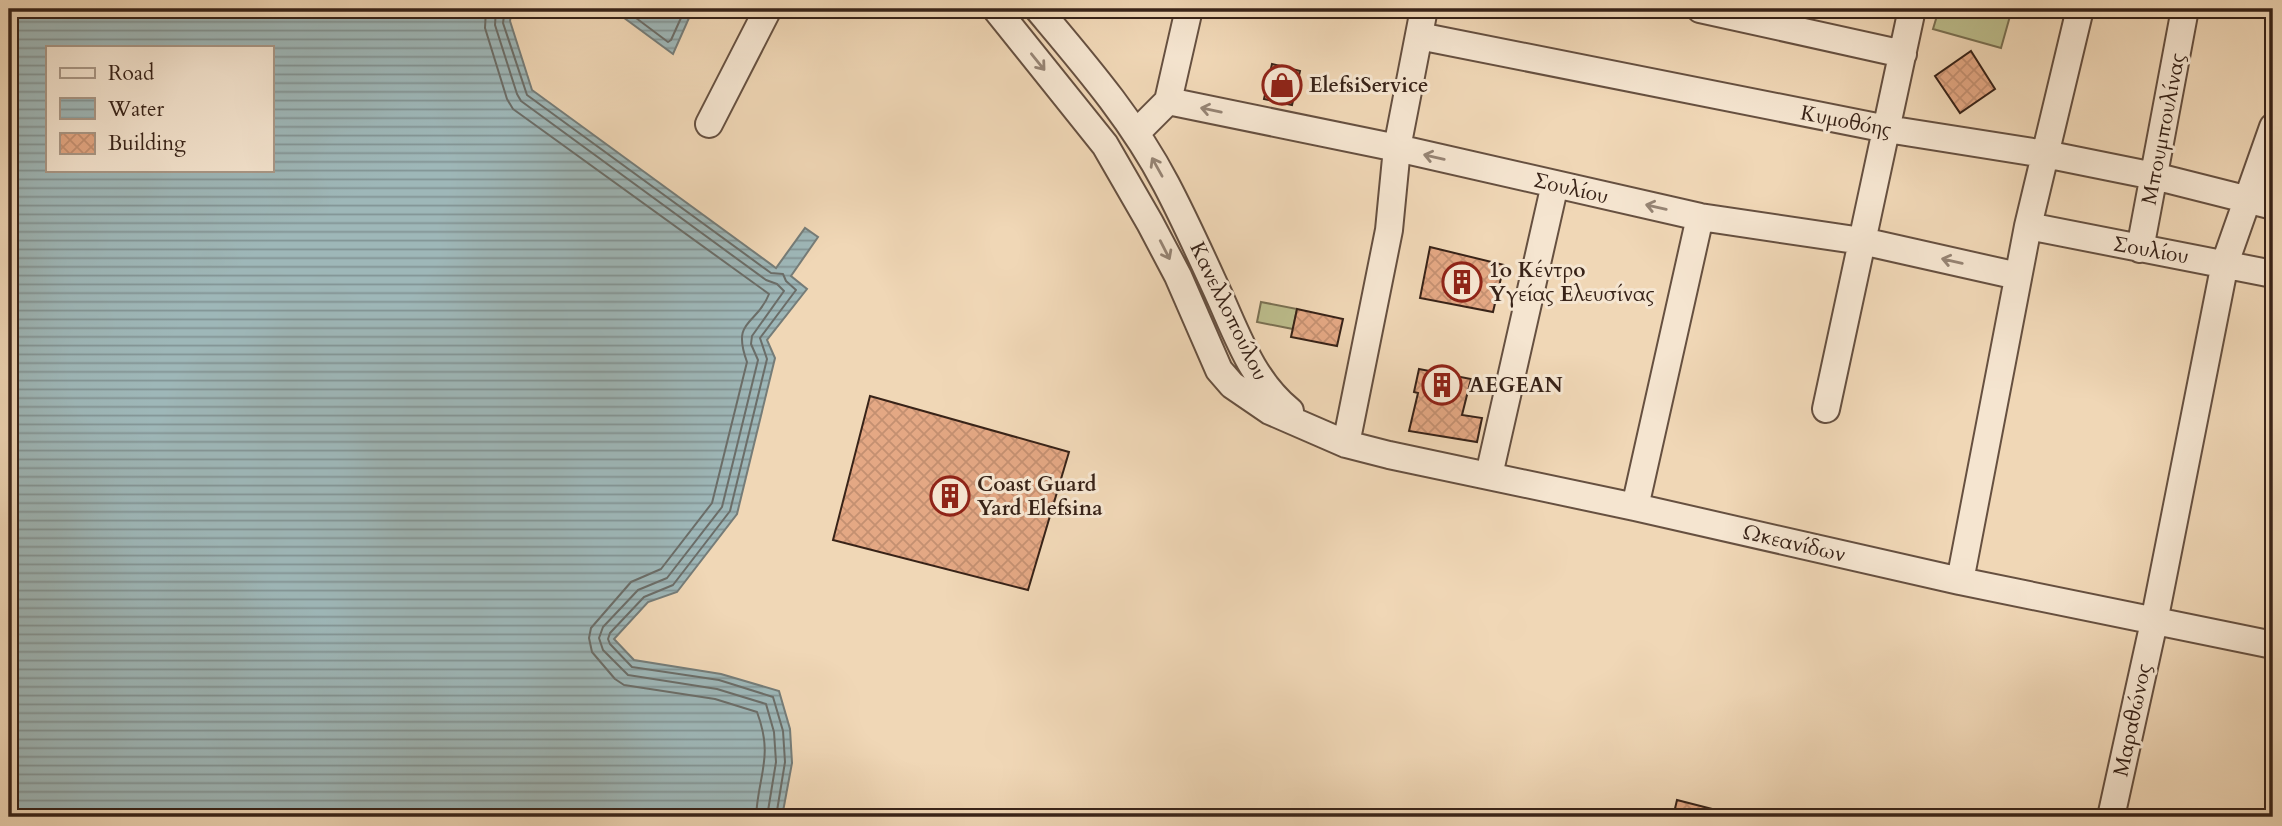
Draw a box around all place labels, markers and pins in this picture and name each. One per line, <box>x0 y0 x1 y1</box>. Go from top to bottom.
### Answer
shop icon: ElefsiService <box>1261 64 1303 106</box>
place label: ElefsiService <box>1309 71 1429 100</box>
place label: 1ο Κέντρο Υγείας Ελευσίνας <box>1489 256 1655 309</box>
building icon: 1ο Κέντρο Υγείας Ελευσίνας <box>1441 261 1483 303</box>
building icon: AEGEAN <box>1421 364 1463 406</box>
place label: AEGEAN <box>1469 371 1563 400</box>
place label: Coast Guard Yard Elefsina <box>977 470 1103 523</box>
building icon: Coast Guard Yard Elefsina <box>929 475 971 517</box>

